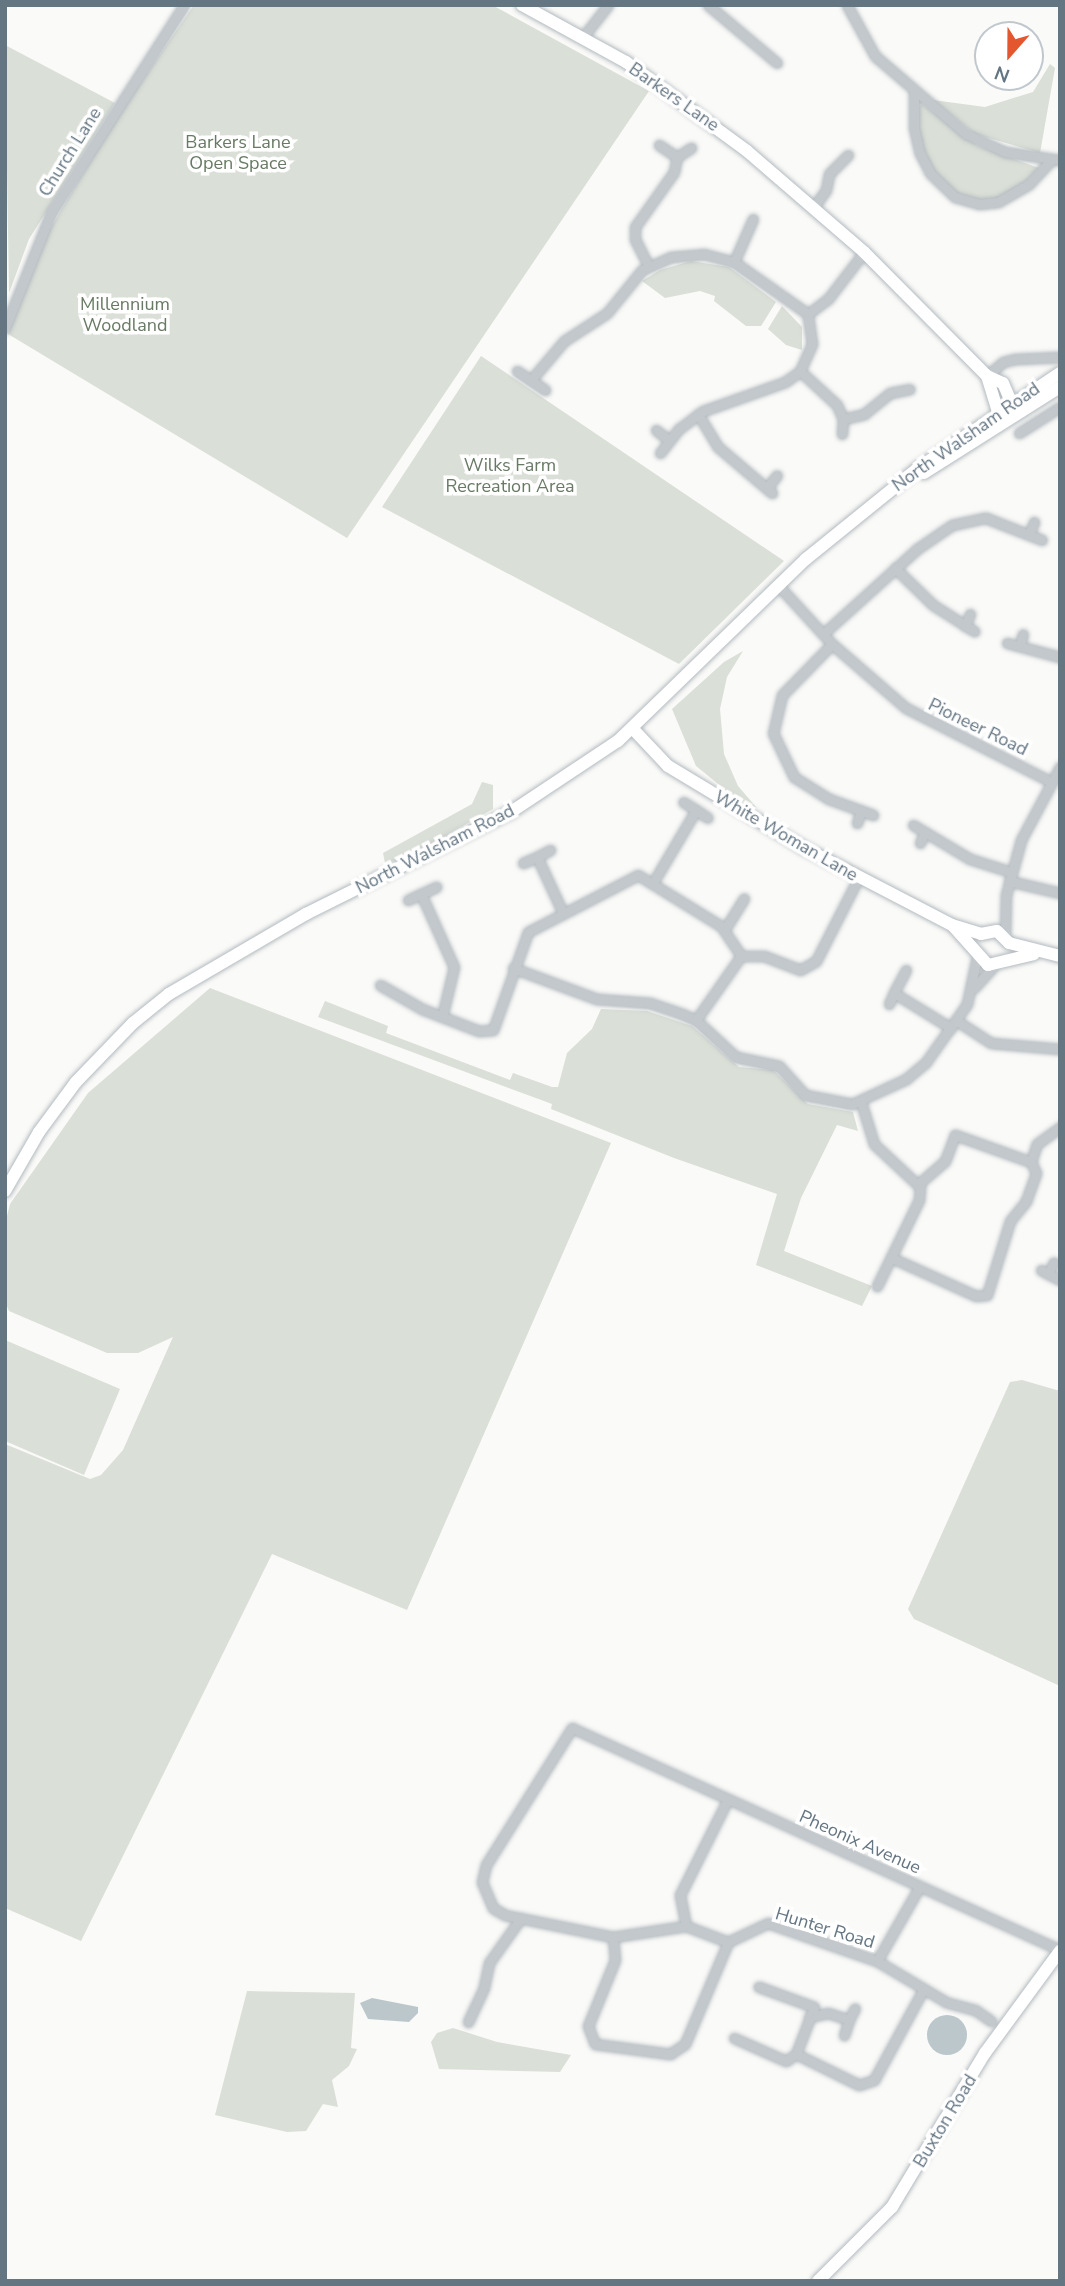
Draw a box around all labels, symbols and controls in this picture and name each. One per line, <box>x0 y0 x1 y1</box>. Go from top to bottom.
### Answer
north arrow <box>974 21 1044 91</box>
street label: Barkers Lane <box>625 58 723 136</box>
text: N <box>991 59 1013 88</box>
street label: Church Lane <box>34 103 106 201</box>
park label: Barkers Lane Open Space <box>185 132 291 174</box>
park label: Millennium Woodland <box>80 294 170 336</box>
street label: North Walsham Road <box>888 378 1044 496</box>
park label: Wilks Farm Recreation Area <box>445 455 575 498</box>
street label: Pioneer Road <box>925 694 1031 760</box>
street label: White Woman Lane <box>710 786 862 886</box>
street label: North Walsham Road <box>352 800 518 898</box>
street label: Pheonix Avenue <box>796 1806 924 1878</box>
street label: Hunter Road <box>773 1903 877 1953</box>
street label: Buxton Road <box>909 2071 981 2171</box>

